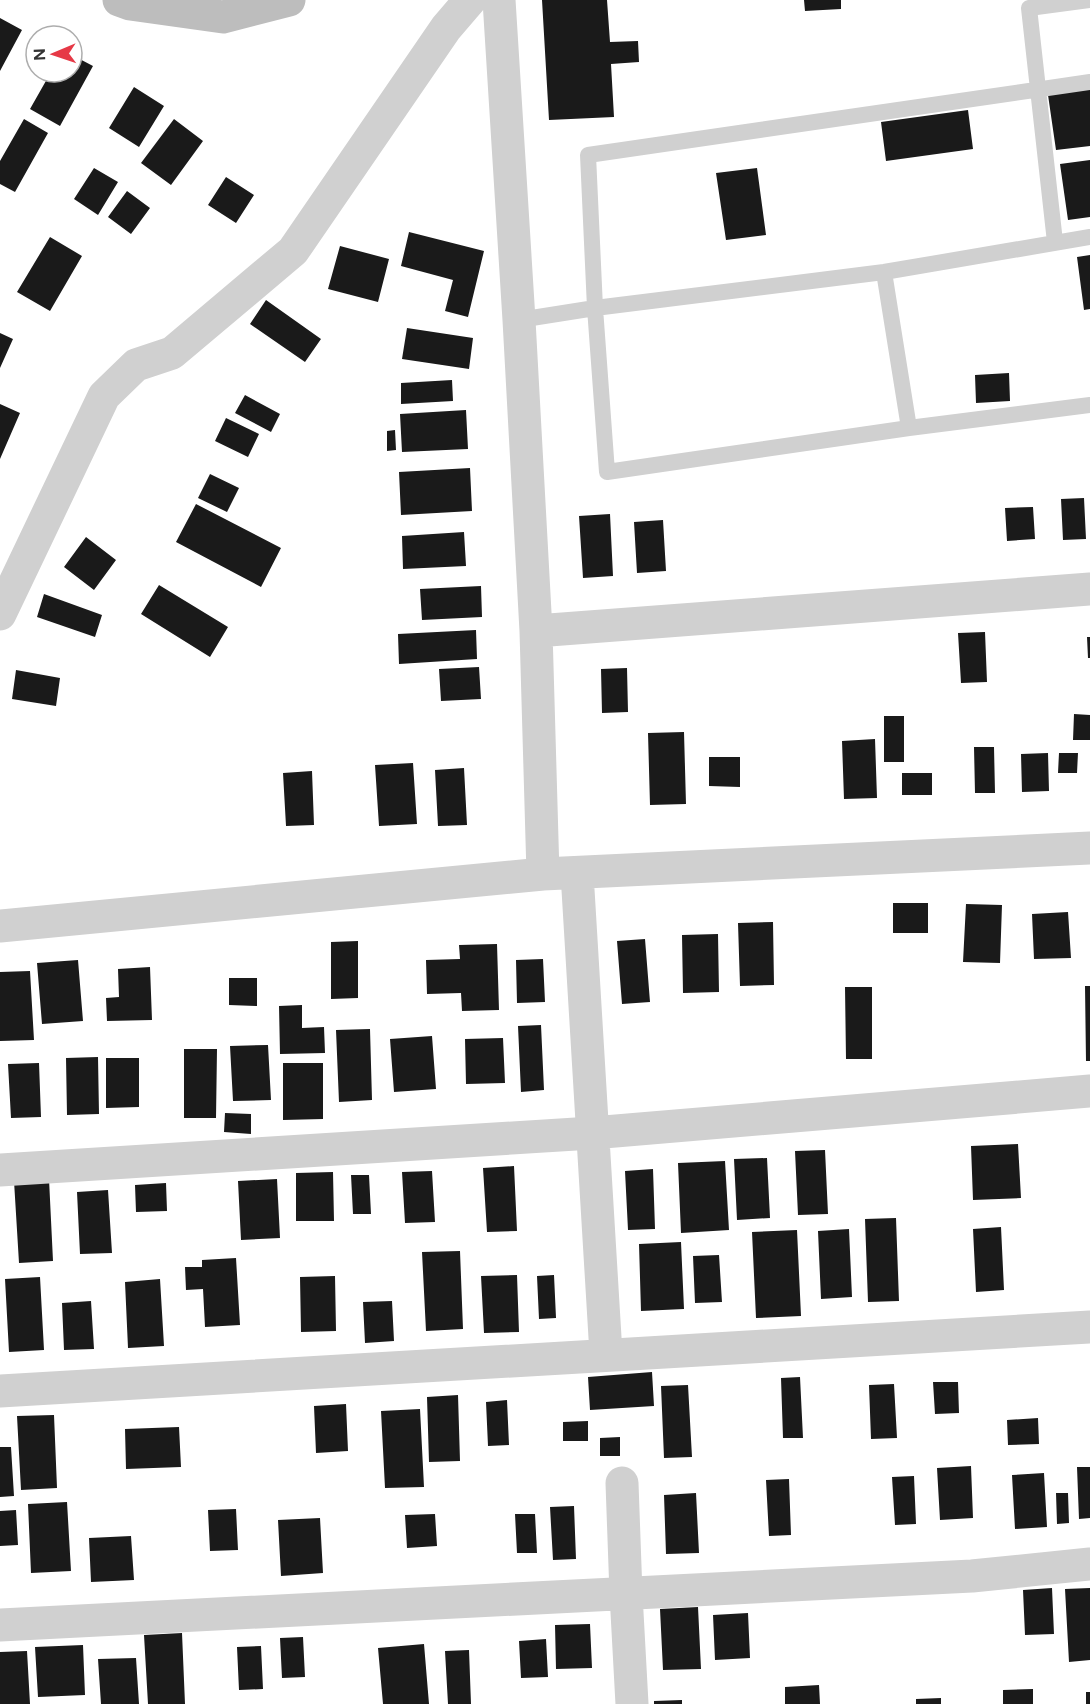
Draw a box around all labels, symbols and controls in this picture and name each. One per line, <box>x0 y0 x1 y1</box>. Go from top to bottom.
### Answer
north arrow <box>24 24 84 84</box>
text: N <box>30 48 49 61</box>

